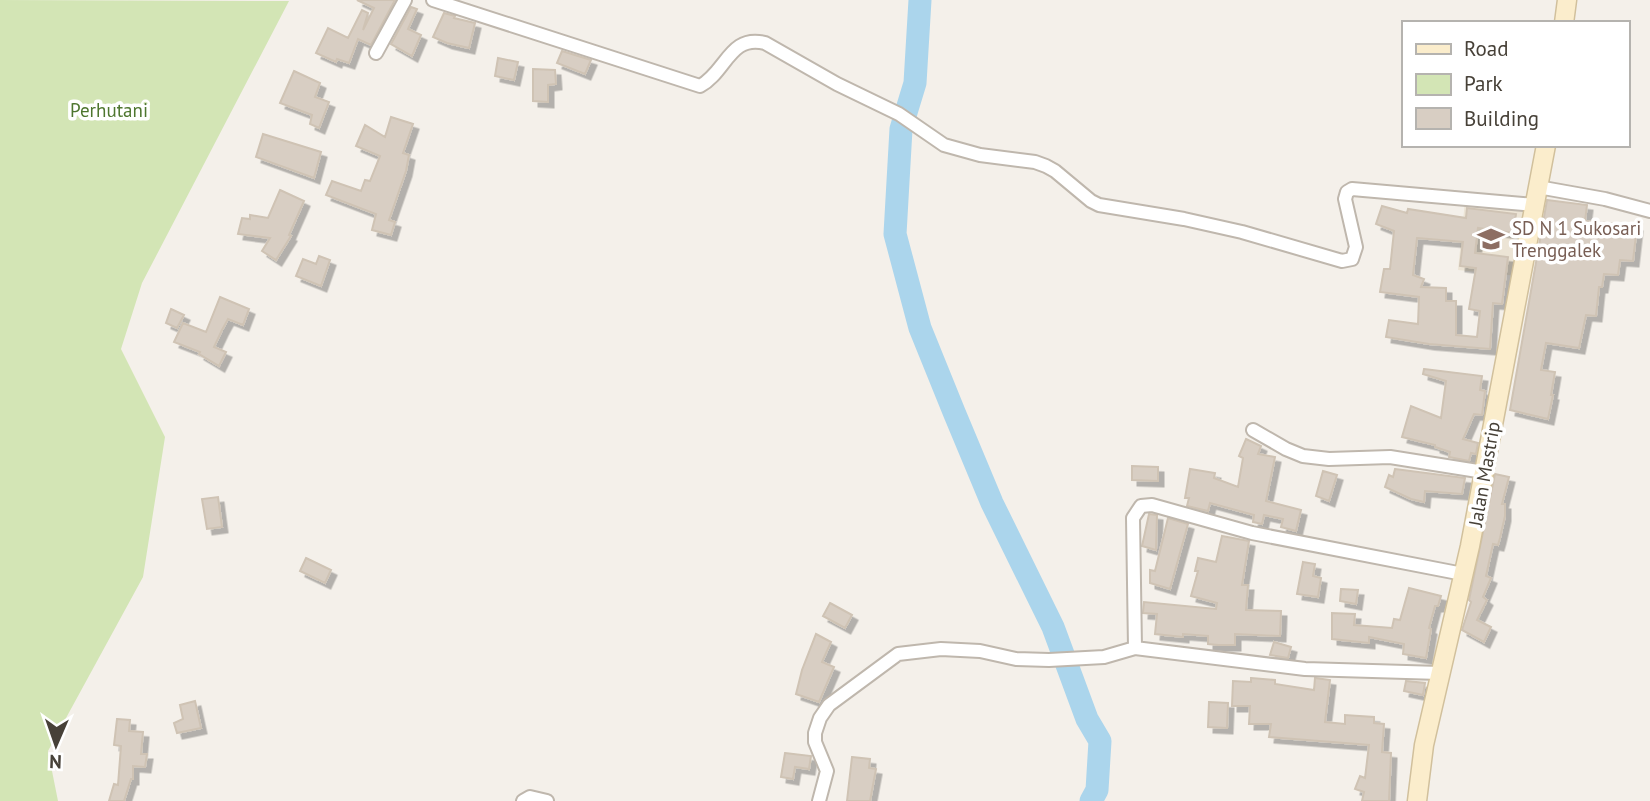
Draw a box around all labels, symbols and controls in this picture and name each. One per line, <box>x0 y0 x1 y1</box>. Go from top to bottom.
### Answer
legend <box>1402 21 1629 147</box>
text: Road <box>1464 35 1508 62</box>
text: Park <box>1464 70 1503 97</box>
park label: Perhutani <box>70 98 148 122</box>
text: Building <box>1464 105 1539 132</box>
place label: SD N 1 Sukosari Trenggalek <box>1512 216 1641 262</box>
school or university icon: SD N 1 Sukosari Trenggalek <box>1476 224 1506 254</box>
street label: Jalan Mastrip <box>1463 420 1505 529</box>
north arrow <box>21 710 91 780</box>
text: N <box>49 750 62 774</box>

